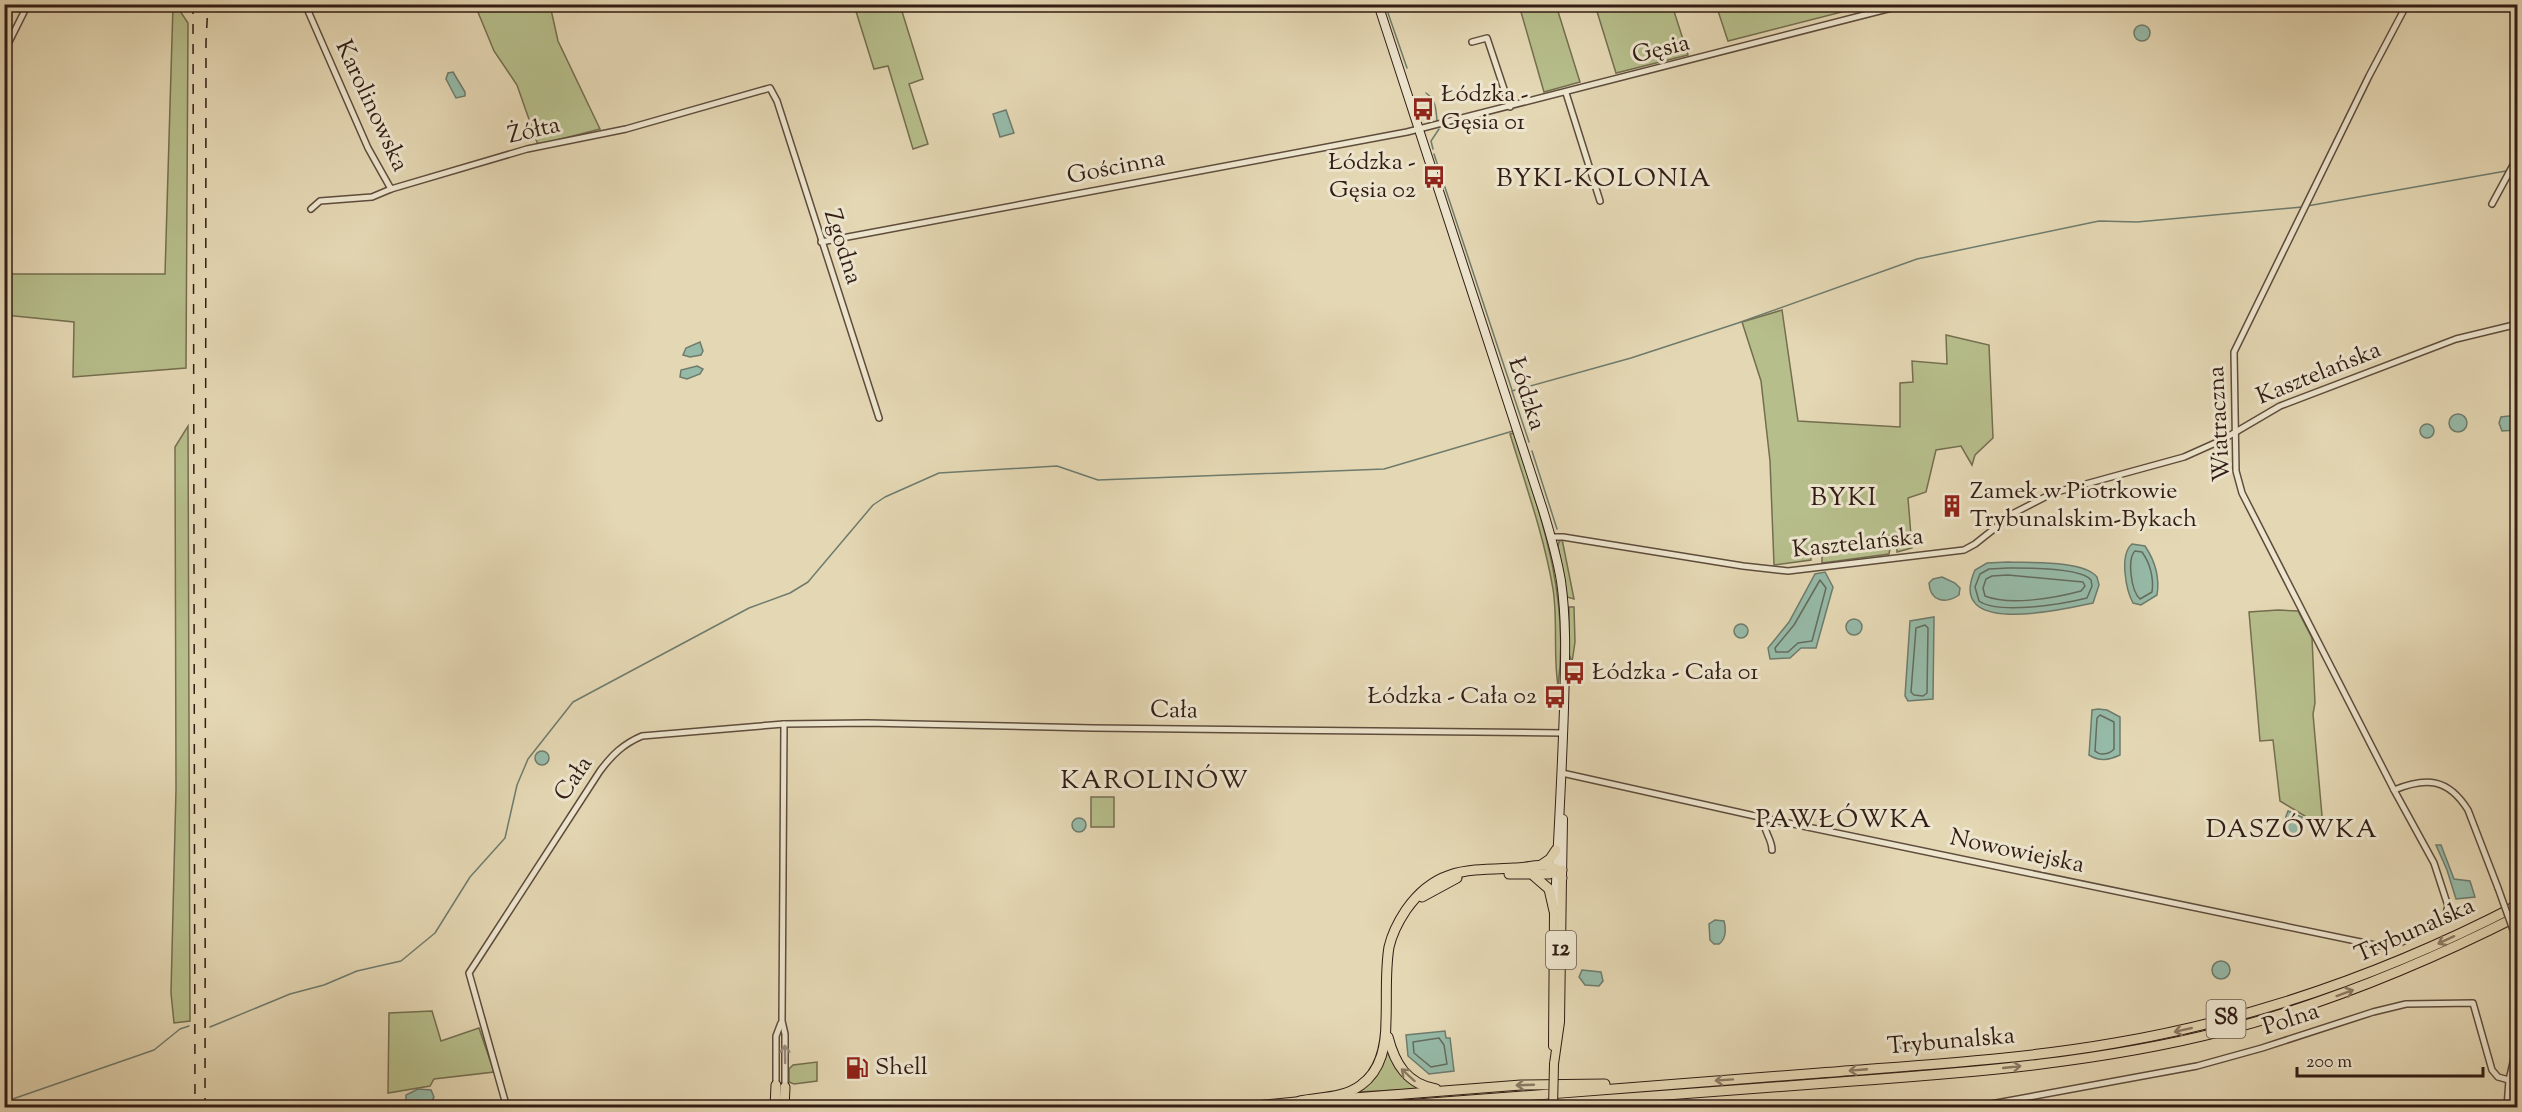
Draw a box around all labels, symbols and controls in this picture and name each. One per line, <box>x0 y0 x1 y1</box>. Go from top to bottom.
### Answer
street label: Gęsia <box>1629 26 1693 74</box>
street label: Karolinowska <box>326 35 416 177</box>
place label: Łódzka - Gęsia 01 <box>1441 78 1529 140</box>
bus stop icon: Łódzka - Gęsia 01 <box>1410 96 1436 122</box>
street label: Żółta <box>505 109 563 153</box>
street label: Gościnna <box>1064 142 1168 194</box>
place label: Łódzka - Gęsia 02 <box>1328 146 1416 208</box>
district label: BYKI-KOLONIA <box>1496 161 1712 198</box>
bus stop icon: Łódzka - Gęsia 02 <box>1421 164 1447 190</box>
street label: Zgodna <box>814 205 870 289</box>
street label: Kasztelańska <box>2252 334 2386 414</box>
street label: Łódzka <box>1498 353 1554 435</box>
street label: Wiatraczna <box>2200 365 2240 483</box>
place label: Zamek w Piotrkowie Trybunalskim-Bykach <box>1970 475 2197 537</box>
district label: BYKI <box>1810 480 1878 517</box>
building icon: Zamek w Piotrkowie Trybunalskim-Bykach <box>1939 493 1965 519</box>
street label: Kasztelańska <box>1791 520 1925 568</box>
place label: Łódzka - Cała 01 <box>1592 656 1758 690</box>
bus stop icon: Łódzka - Cała 01 <box>1561 660 1587 686</box>
place label: Łódzka - Cała 02 <box>1368 680 1537 714</box>
bus stop icon: Łódzka - Cała 02 <box>1542 684 1568 710</box>
street label: Cała <box>1150 694 1198 728</box>
street label: Cała <box>547 750 601 808</box>
district label: KAROLINÓW <box>1061 763 1249 800</box>
district label: PAWŁÓWKA <box>1756 802 1932 839</box>
district label: DASZÓWKA <box>2206 812 2378 849</box>
street label: Nowowiejska <box>1947 821 2087 883</box>
street label: Trybunalska <box>2350 889 2480 973</box>
road number: 12 <box>1546 931 1576 969</box>
one-way arrow <box>2438 935 2456 947</box>
one-way arrow <box>2335 987 2354 998</box>
street label: Polna <box>2258 995 2324 1045</box>
road number: S8 <box>2206 1000 2246 1038</box>
street label: Trybunalska <box>1886 1019 2016 1065</box>
one-way arrow <box>2174 1024 2193 1036</box>
scale bar <box>2297 1040 2483 1078</box>
one-way arrow <box>779 1045 791 1065</box>
text: 200 m <box>2306 1050 2352 1076</box>
place label: Shell <box>875 1051 928 1085</box>
fuel station icon: Shell <box>844 1055 870 1081</box>
one-way arrow <box>2001 1061 2021 1072</box>
one-way arrow <box>1848 1065 1868 1076</box>
one-way arrow <box>1400 1068 1415 1082</box>
one-way arrow <box>1715 1075 1735 1086</box>
one-way arrow <box>1515 1080 1535 1091</box>

